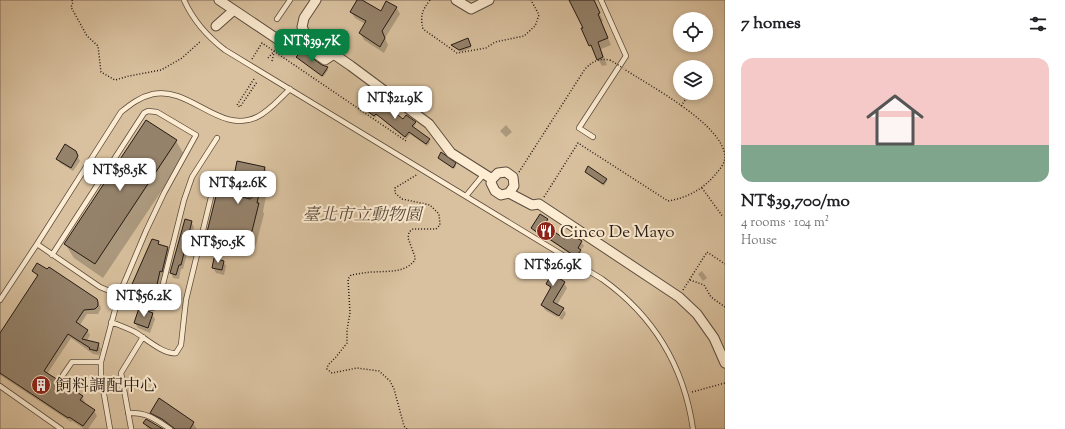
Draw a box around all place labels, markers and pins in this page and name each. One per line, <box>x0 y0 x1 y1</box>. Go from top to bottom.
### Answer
pin: NT$39.7K <box>271 29 353 63</box>
pin: NT$21.9K <box>354 86 436 120</box>
pin: NT$58.5K <box>79 158 161 192</box>
pin: NT$42.6K <box>197 171 279 205</box>
restaurant icon: Cinco De Mayo <box>535 220 557 242</box>
place label: Cinco De Mayo <box>560 221 674 245</box>
pin: NT$50.5K <box>177 230 259 264</box>
pin: NT$26.9K <box>512 253 594 287</box>
pin: NT$56.2K <box>103 284 185 318</box>
building icon: 飼料調配中心 <box>30 374 52 396</box>
place label: 飼料調配中心 <box>55 375 157 399</box>

